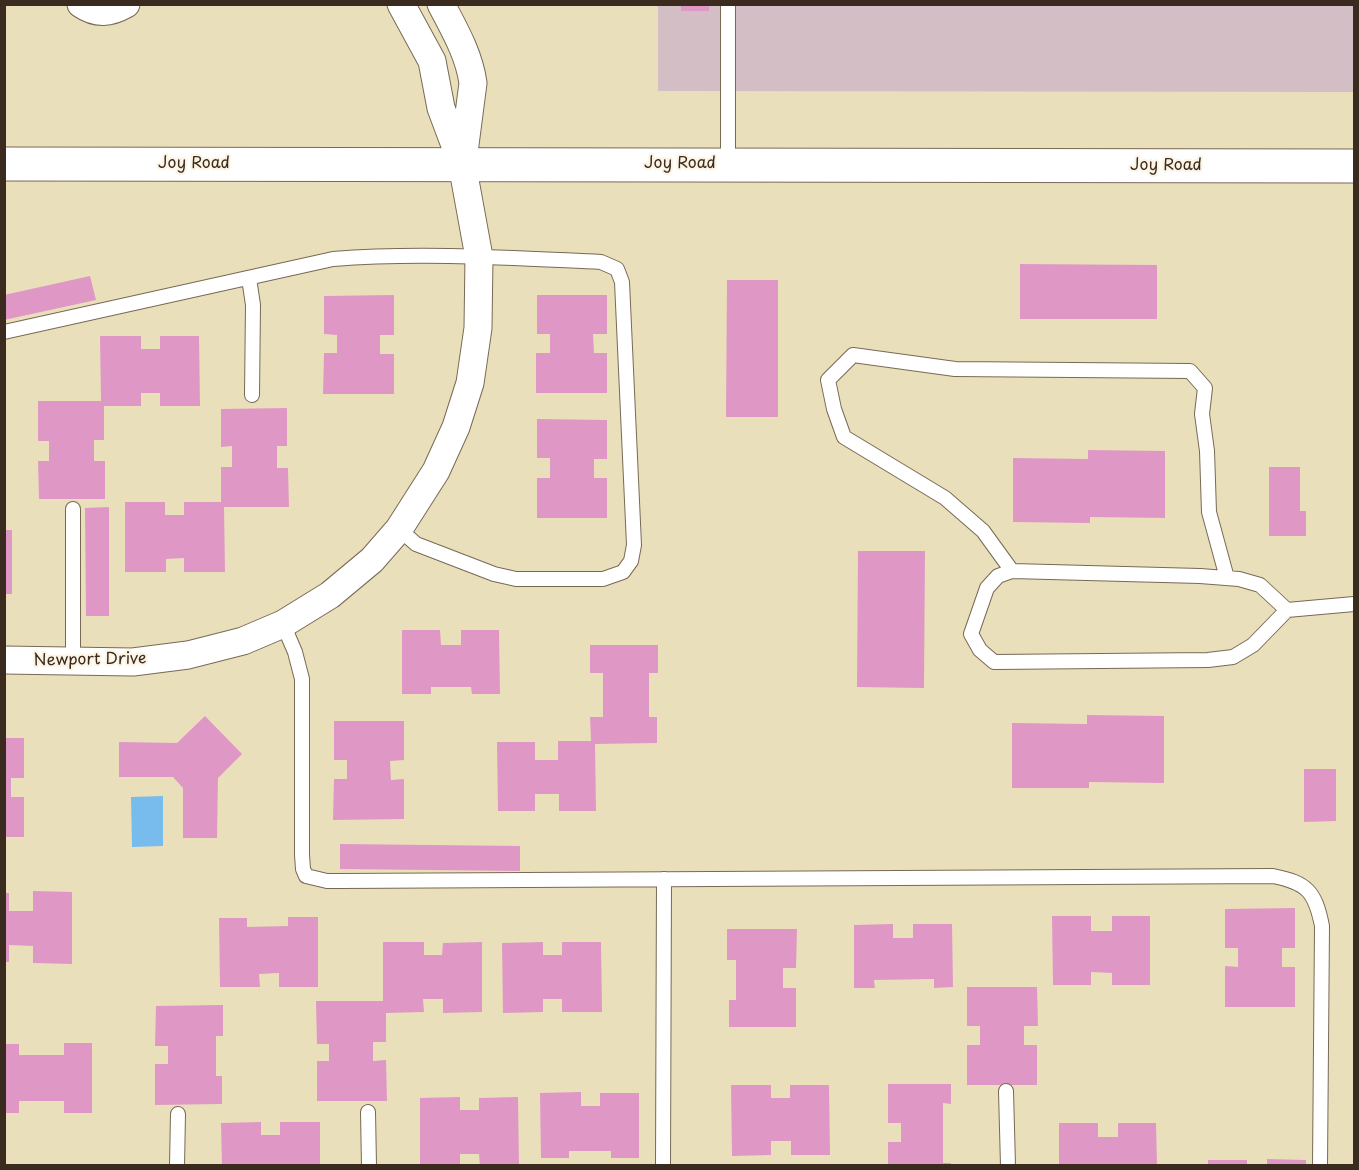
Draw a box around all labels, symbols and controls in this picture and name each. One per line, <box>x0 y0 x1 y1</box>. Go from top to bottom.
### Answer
street label: Joy Road <box>158 154 230 174</box>
street label: Joy Road <box>644 154 716 174</box>
street label: Joy Road <box>1130 156 1202 176</box>
street label: Newport Drive <box>33 649 147 671</box>

